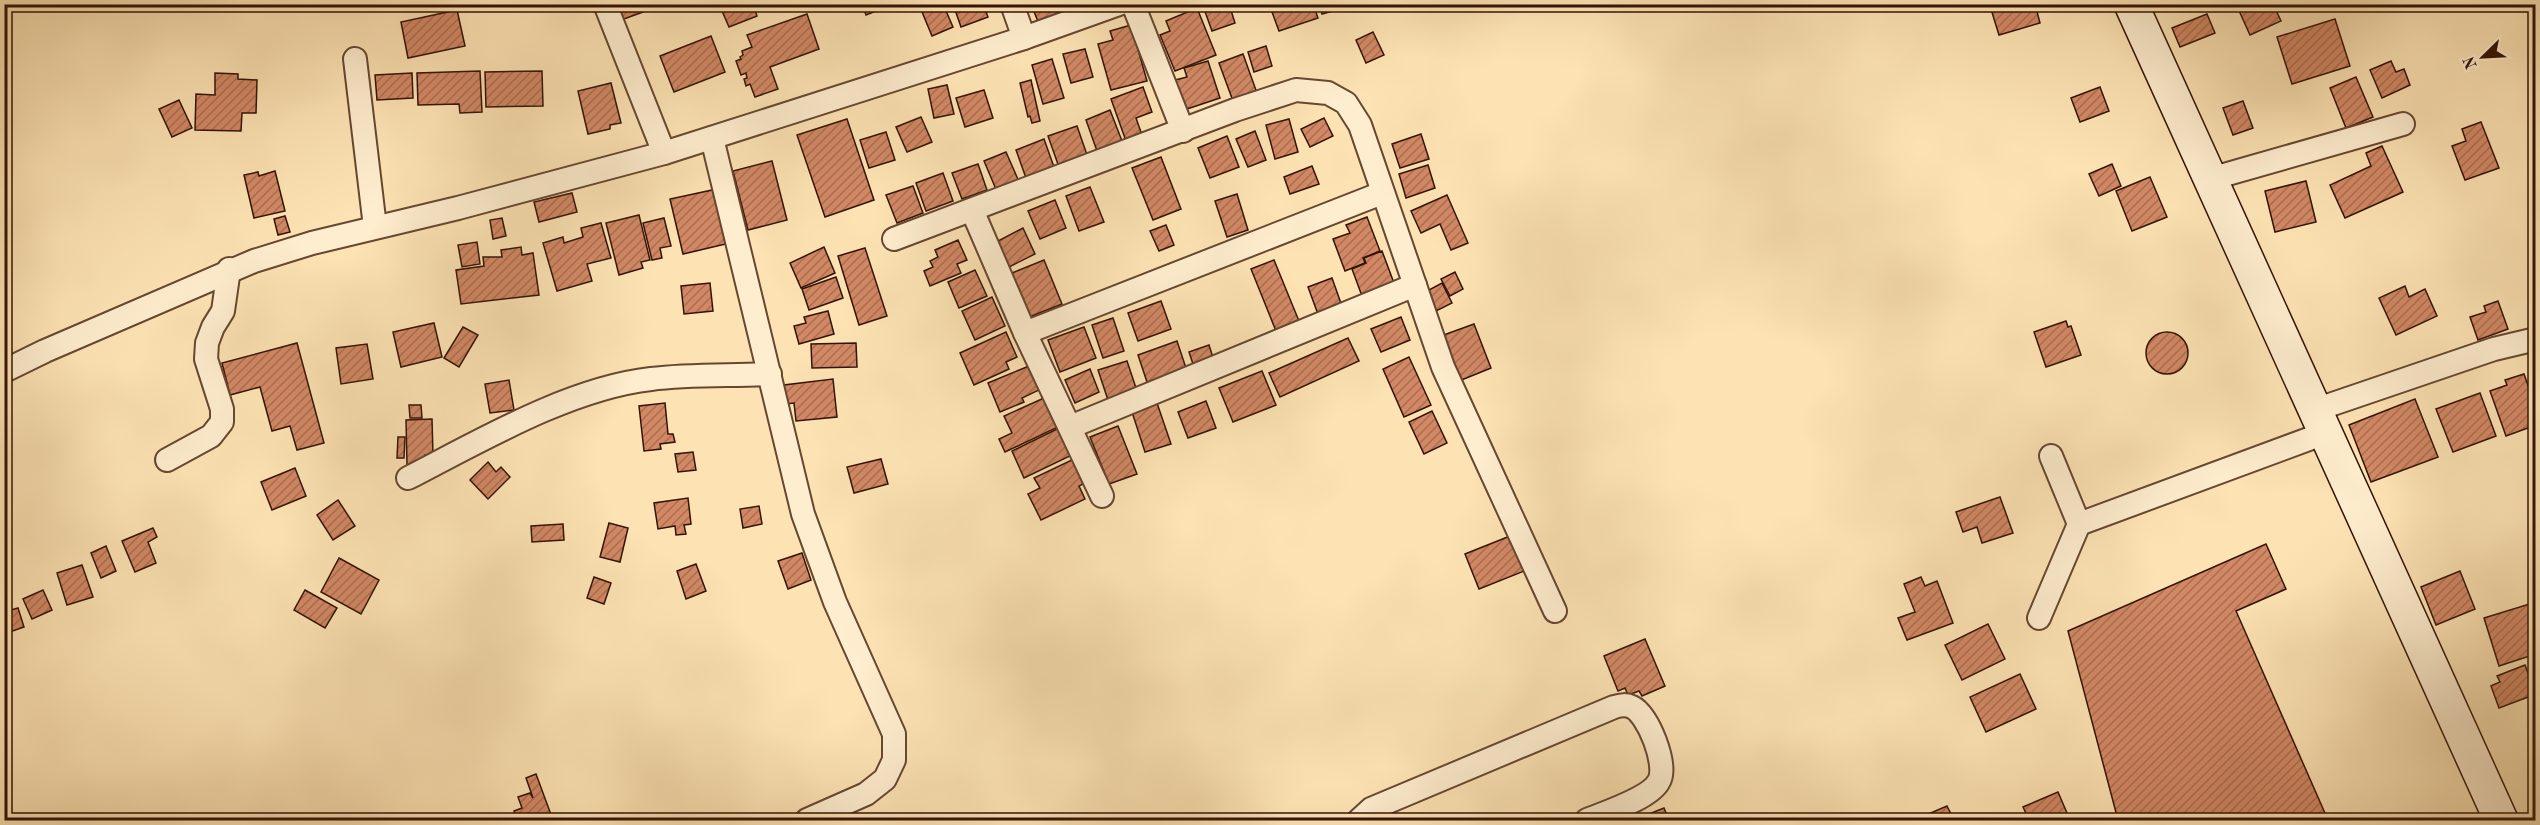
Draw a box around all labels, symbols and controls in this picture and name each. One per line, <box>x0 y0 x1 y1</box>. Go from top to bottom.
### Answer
north arrow <box>2453 27 2513 87</box>
text: N <box>2461 53 2481 71</box>

